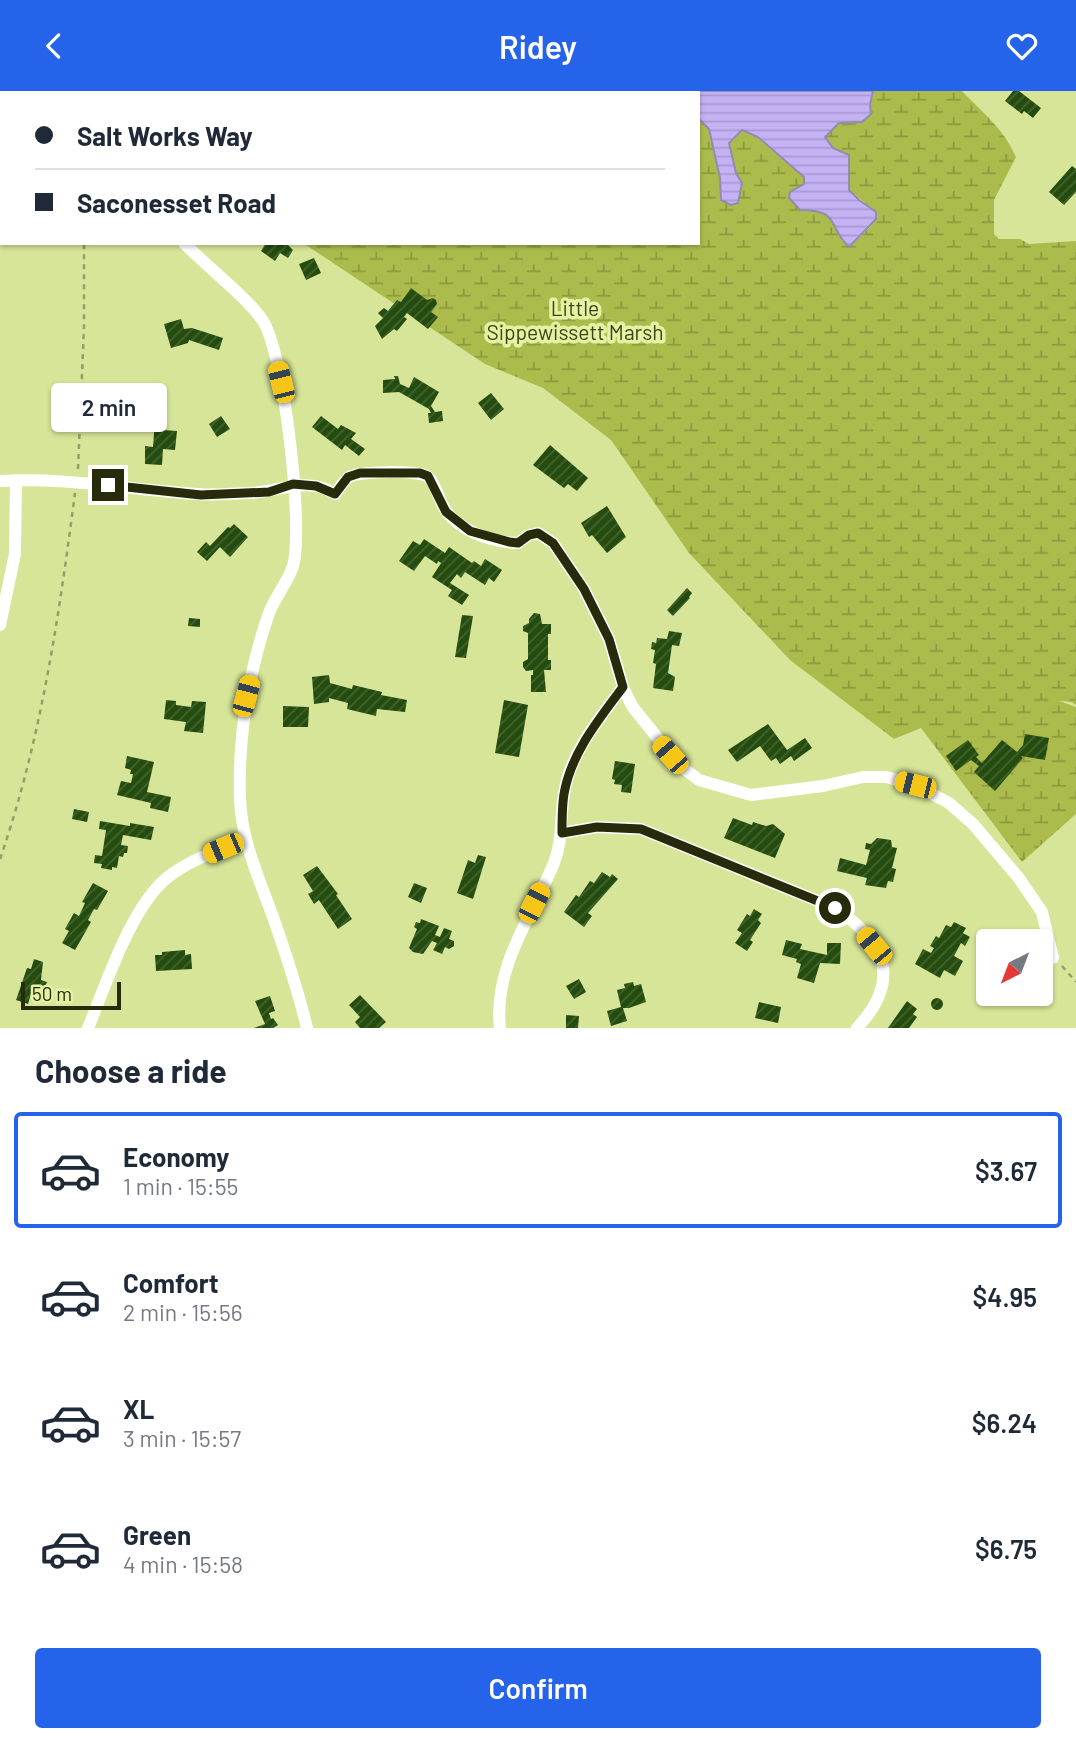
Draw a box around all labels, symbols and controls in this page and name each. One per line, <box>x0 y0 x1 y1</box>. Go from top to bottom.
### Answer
icon: back <box>35 27 73 65</box>
text: Ridey <box>499 27 577 65</box>
icon: heart <box>1003 27 1041 65</box>
text: Salt Works Way <box>77 120 253 151</box>
text: Saconesset Road <box>77 187 276 218</box>
park label: Little Sippewissett Marsh <box>486 295 664 344</box>
car <box>266 359 297 405</box>
callout: 2 min <box>50 383 166 433</box>
text: 2 min <box>82 393 136 421</box>
route end <box>92 469 124 501</box>
car <box>231 673 262 719</box>
car <box>649 732 692 778</box>
car <box>893 770 938 800</box>
car <box>200 830 247 866</box>
car <box>516 880 553 926</box>
route start <box>819 892 851 924</box>
car <box>853 923 896 969</box>
north arrow <box>976 929 1054 1006</box>
map controls <box>976 929 1053 1006</box>
scale bar <box>21 979 121 1011</box>
text: 50 m <box>32 982 72 1005</box>
text: Choose a ride <box>35 1051 227 1089</box>
icon: car <box>39 1139 102 1202</box>
text: Economy <box>123 1141 229 1172</box>
text: $3.67 <box>975 1155 1037 1186</box>
text: 1 min · 15:55 <box>123 1172 238 1200</box>
icon: car <box>39 1265 102 1328</box>
text: Comfort <box>123 1267 219 1298</box>
text: $4.95 <box>972 1281 1037 1312</box>
text: 2 min · 15:56 <box>123 1298 243 1326</box>
icon: car <box>39 1391 102 1454</box>
text: XL <box>123 1393 154 1424</box>
text: $6.24 <box>972 1407 1037 1438</box>
text: 3 min · 15:57 <box>123 1424 241 1452</box>
icon: car <box>39 1517 102 1580</box>
text: Green <box>123 1519 191 1550</box>
text: $6.75 <box>975 1533 1037 1564</box>
text: 4 min · 15:58 <box>123 1550 243 1578</box>
button: Confirm <box>35 1648 1041 1728</box>

